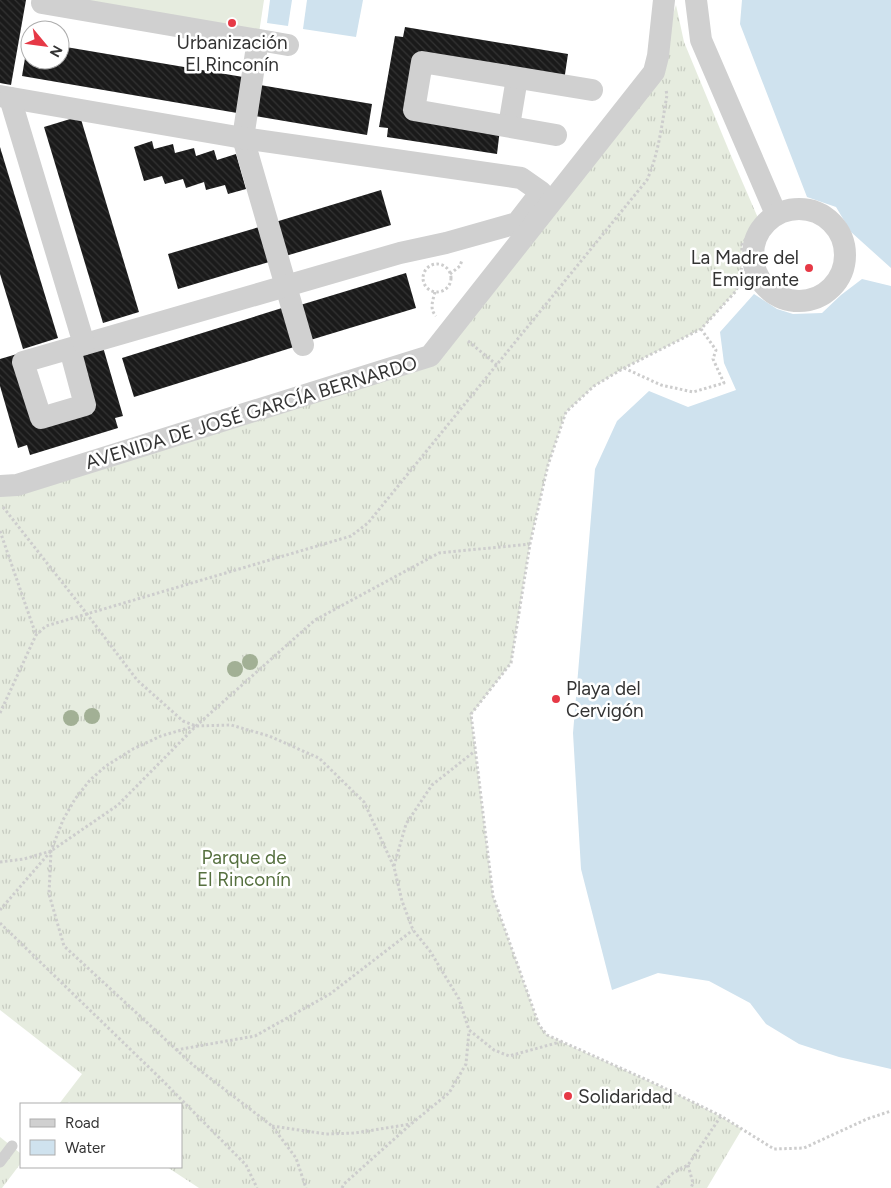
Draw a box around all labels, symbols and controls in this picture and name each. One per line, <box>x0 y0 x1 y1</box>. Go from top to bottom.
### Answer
marker: Urbanización El Rinconín <box>226 17 238 29</box>
north arrow <box>20 20 70 70</box>
place label: Urbanización El Rinconín <box>176 31 288 76</box>
text: N <box>46 42 66 60</box>
place label: La Madre del Emigrante <box>691 246 799 291</box>
marker: La Madre del Emigrante <box>803 262 815 274</box>
street label: AVENIDA DE JOSÉ GARCÍA BERNARDO <box>83 351 420 474</box>
place label: Playa del Cervigón <box>566 677 644 722</box>
marker: Playa del Cervigón <box>550 693 562 705</box>
park label: Parque de El Rinconín <box>197 846 291 891</box>
place label: Solidaridad <box>578 1085 673 1108</box>
marker: Solidaridad <box>562 1090 574 1102</box>
legend <box>20 1103 182 1168</box>
text: Road <box>65 1114 100 1132</box>
text: Water <box>65 1139 105 1157</box>

